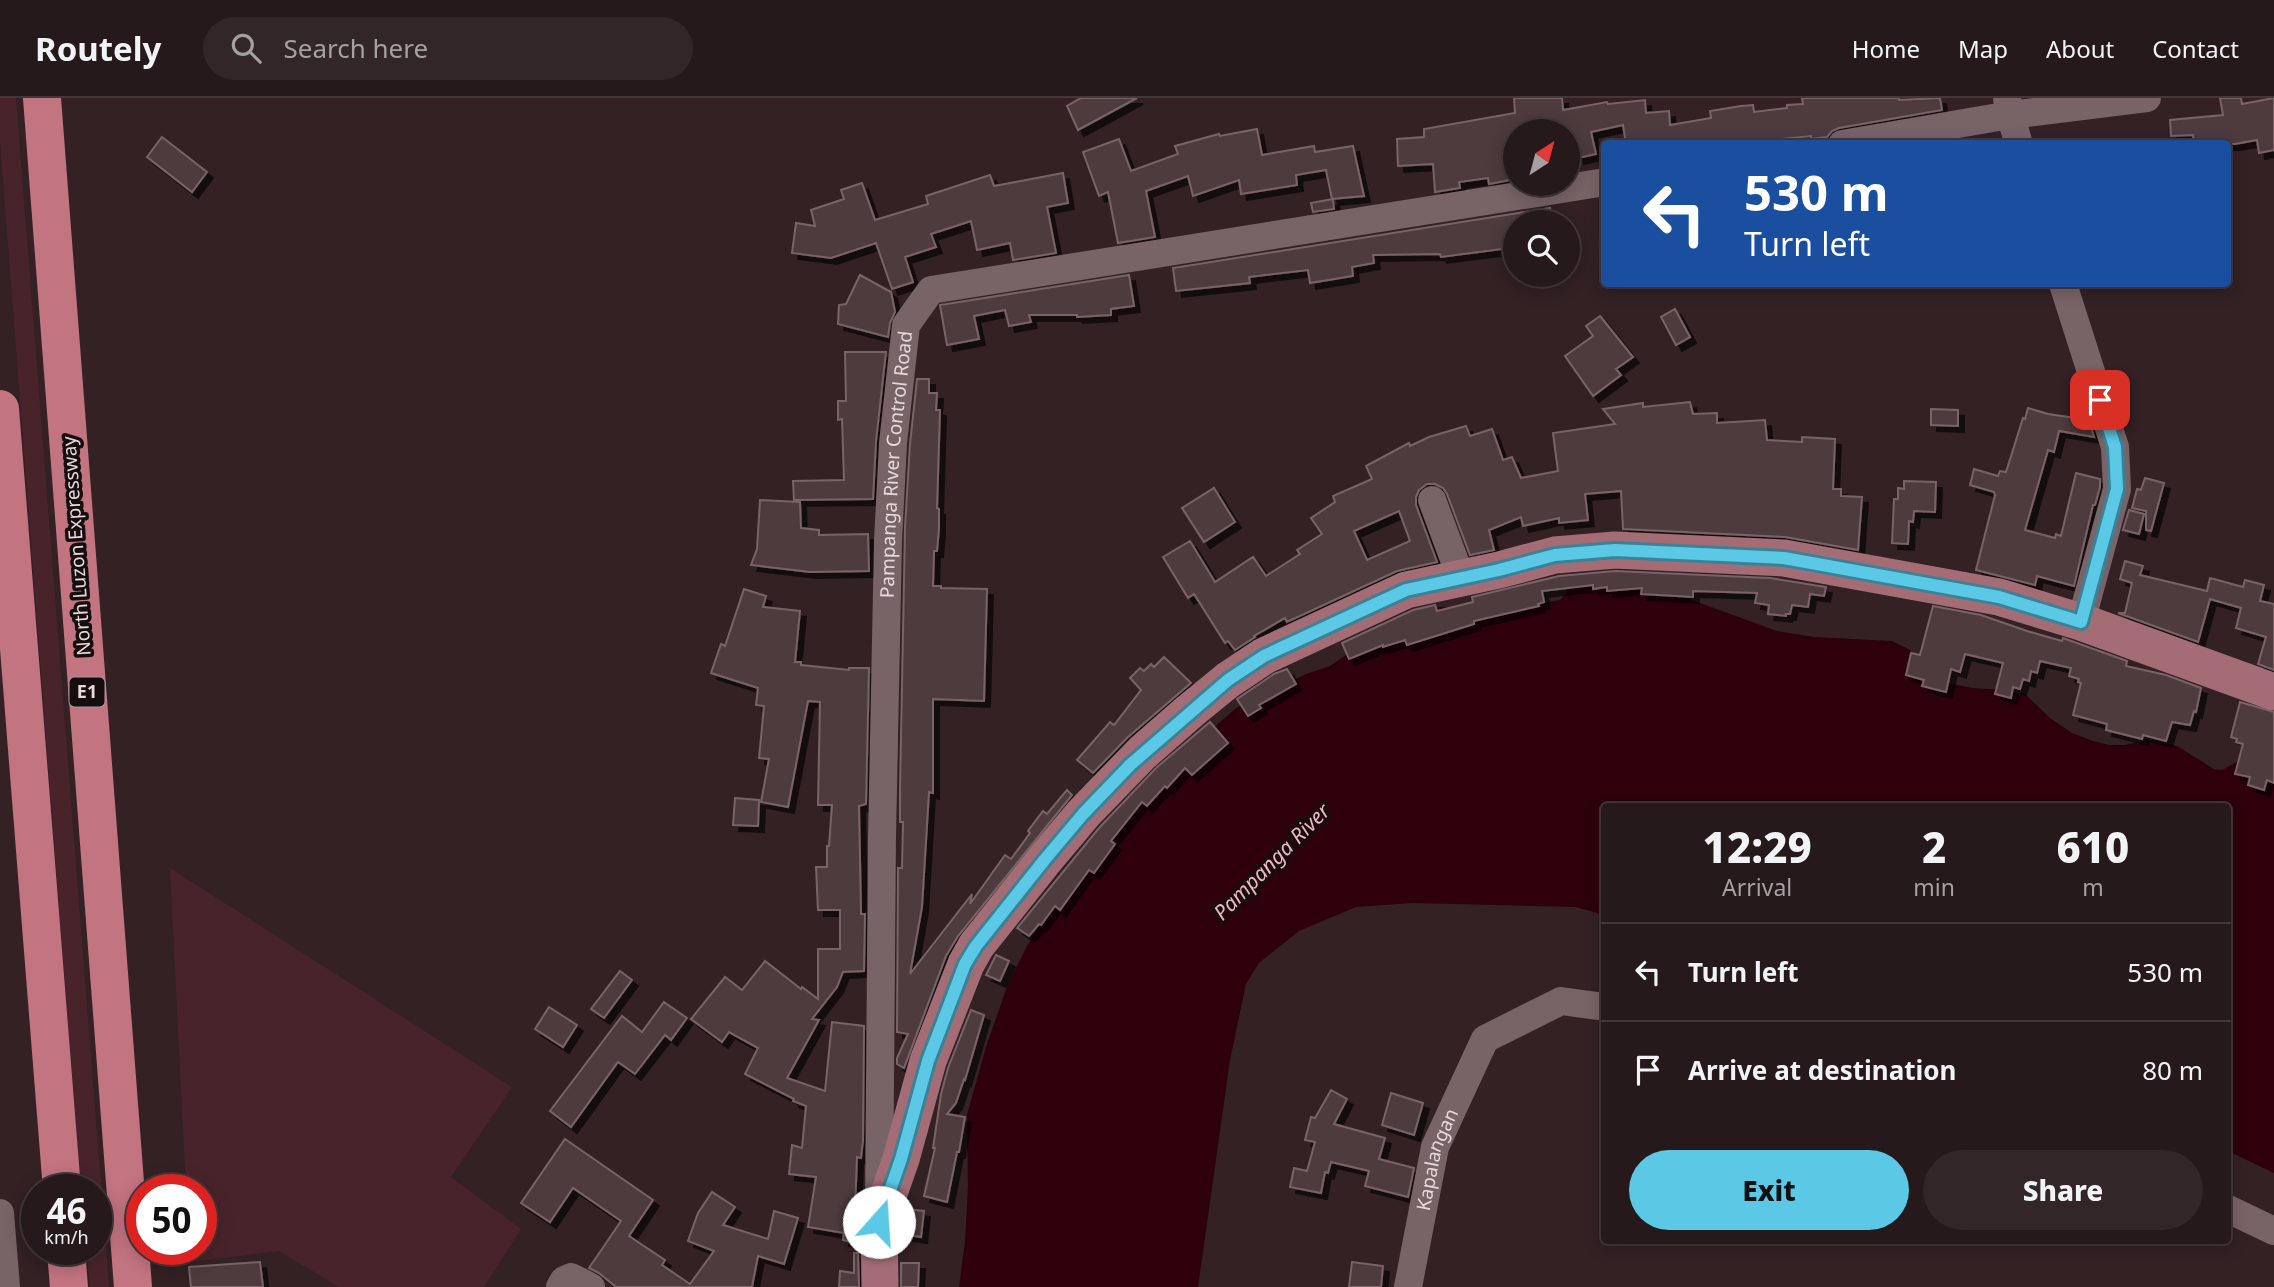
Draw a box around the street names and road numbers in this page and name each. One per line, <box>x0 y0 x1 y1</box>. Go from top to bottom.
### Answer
street label: Pampanga River Control Road <box>874 329 918 598</box>
street label: North Luzon Expressway <box>55 435 97 657</box>
road number: E1 <box>70 678 104 706</box>
street label: Kapalangan <box>1410 1104 1464 1213</box>

